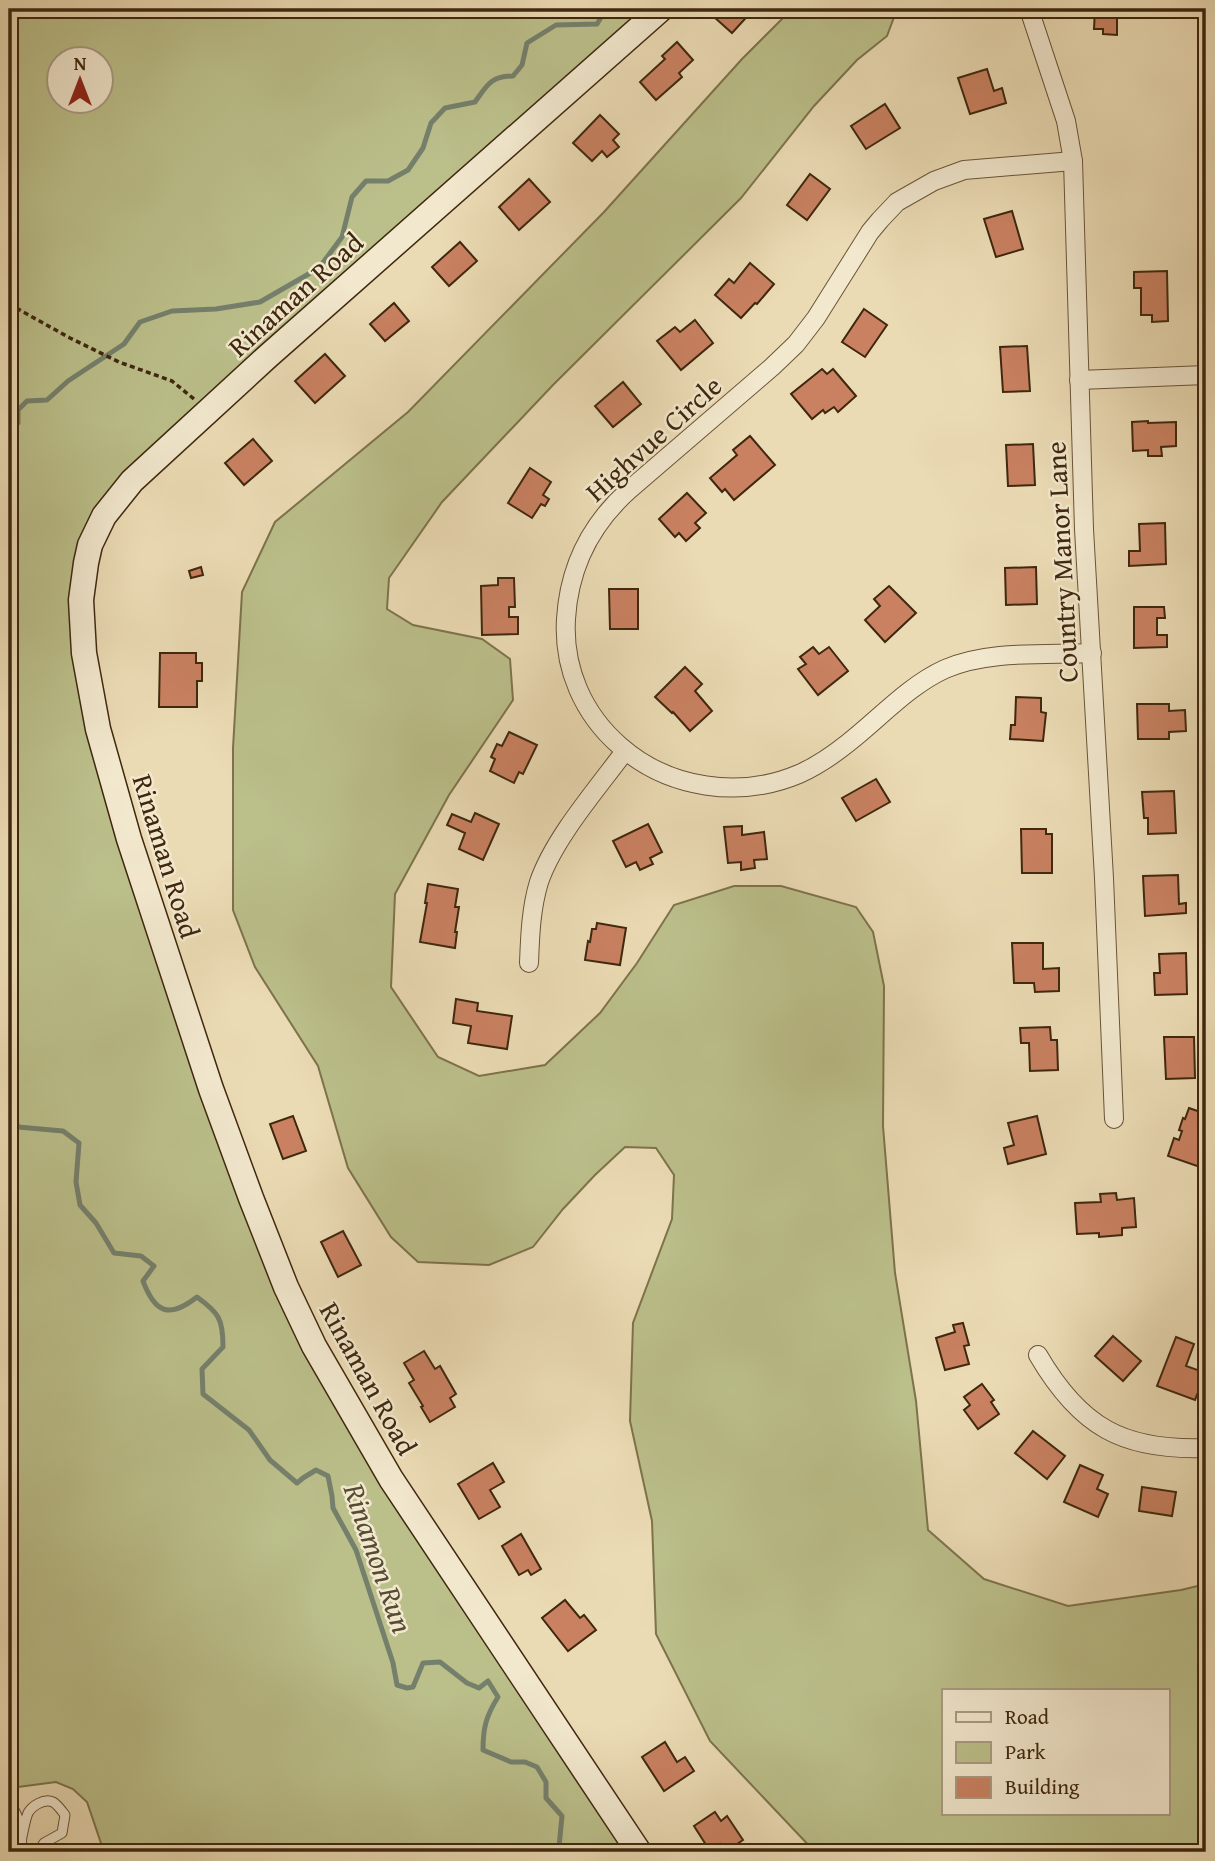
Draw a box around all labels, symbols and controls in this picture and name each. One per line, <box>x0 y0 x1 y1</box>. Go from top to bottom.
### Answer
north arrow <box>46 46 116 116</box>
text: N <box>74 49 87 77</box>
street label: Rinaman Road <box>218 222 372 366</box>
street label: Highvue Circle <box>575 365 731 511</box>
street label: Country Manor Lane <box>1034 440 1088 684</box>
street label: Rinaman Road <box>123 769 211 943</box>
street label: Rinaman Road <box>310 1294 428 1462</box>
water label: Rinamon Run <box>333 1476 425 1639</box>
legend <box>942 1689 1170 1815</box>
text: Road <box>1005 1701 1050 1732</box>
text: Park <box>1005 1736 1046 1767</box>
text: Building <box>1005 1771 1080 1802</box>

